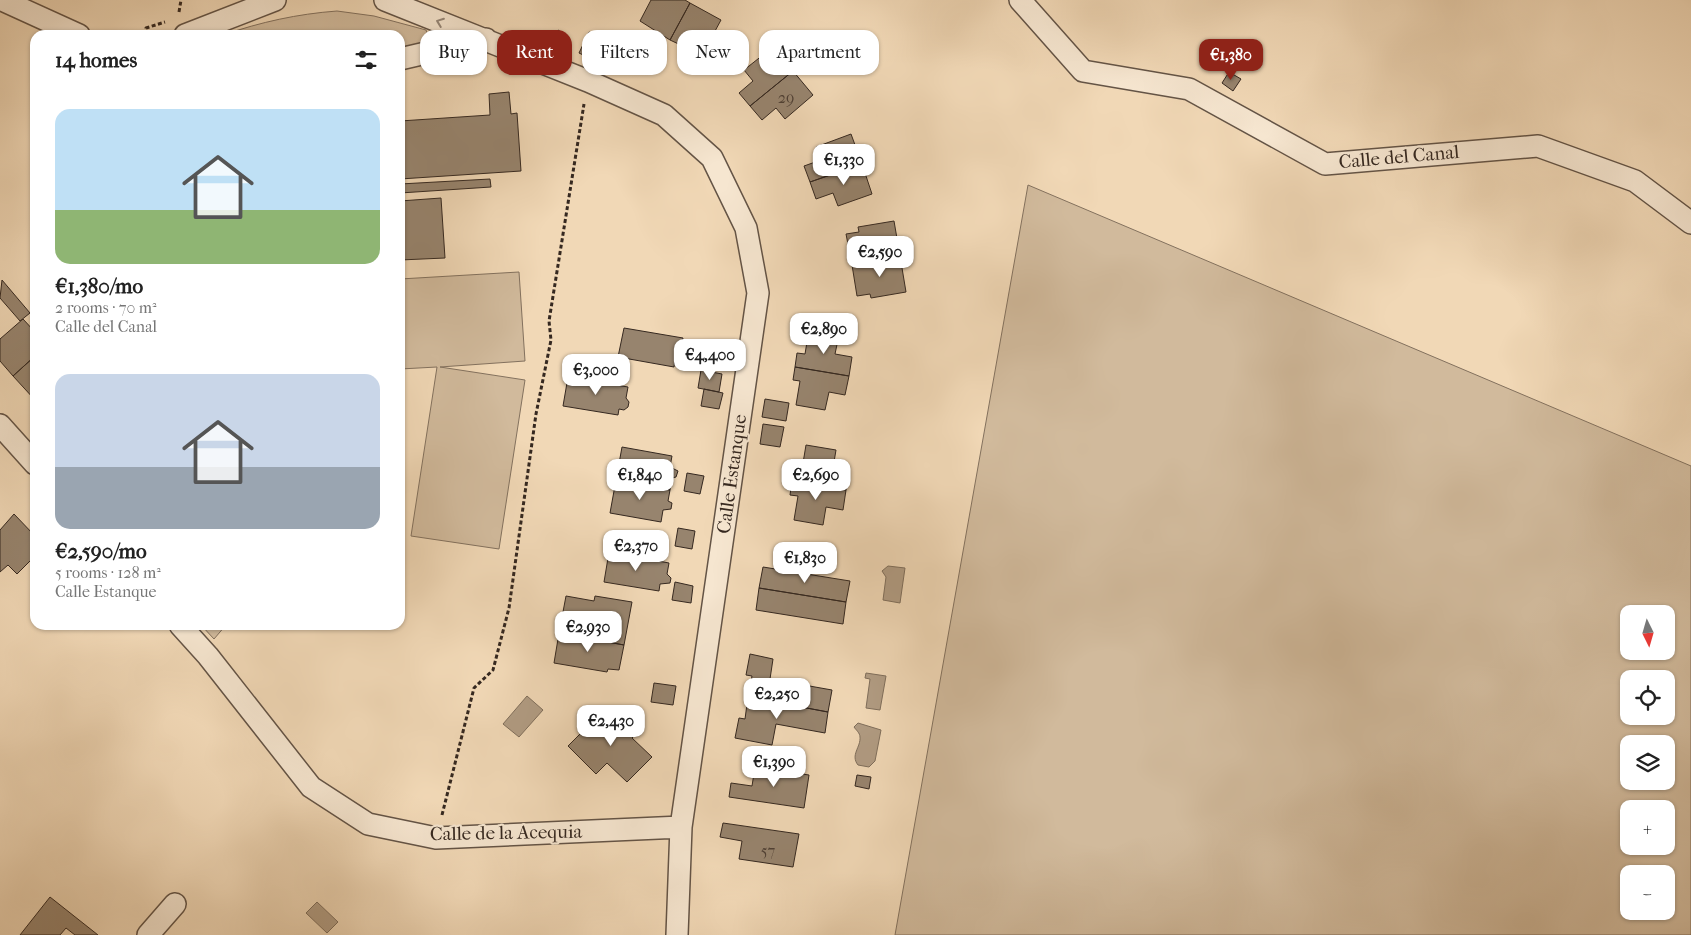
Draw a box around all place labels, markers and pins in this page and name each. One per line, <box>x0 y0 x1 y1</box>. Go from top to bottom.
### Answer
pin: €1,380 <box>1190 38 1272 81</box>
pin: €1,330 <box>803 144 885 186</box>
pin: €2,590 <box>839 236 921 278</box>
pin: €2,890 <box>783 312 865 355</box>
pin: €4,400 <box>669 338 751 381</box>
pin: €3,000 <box>555 354 637 396</box>
pin: €1,840 <box>599 458 681 501</box>
pin: €2,690 <box>775 458 857 501</box>
pin: €2,370 <box>595 530 677 572</box>
pin: €1,830 <box>764 542 846 584</box>
pin: €2,930 <box>547 610 629 653</box>
pin: €2,250 <box>736 678 818 720</box>
pin: €2,430 <box>570 704 652 747</box>
pin: €1,390 <box>733 746 815 788</box>

